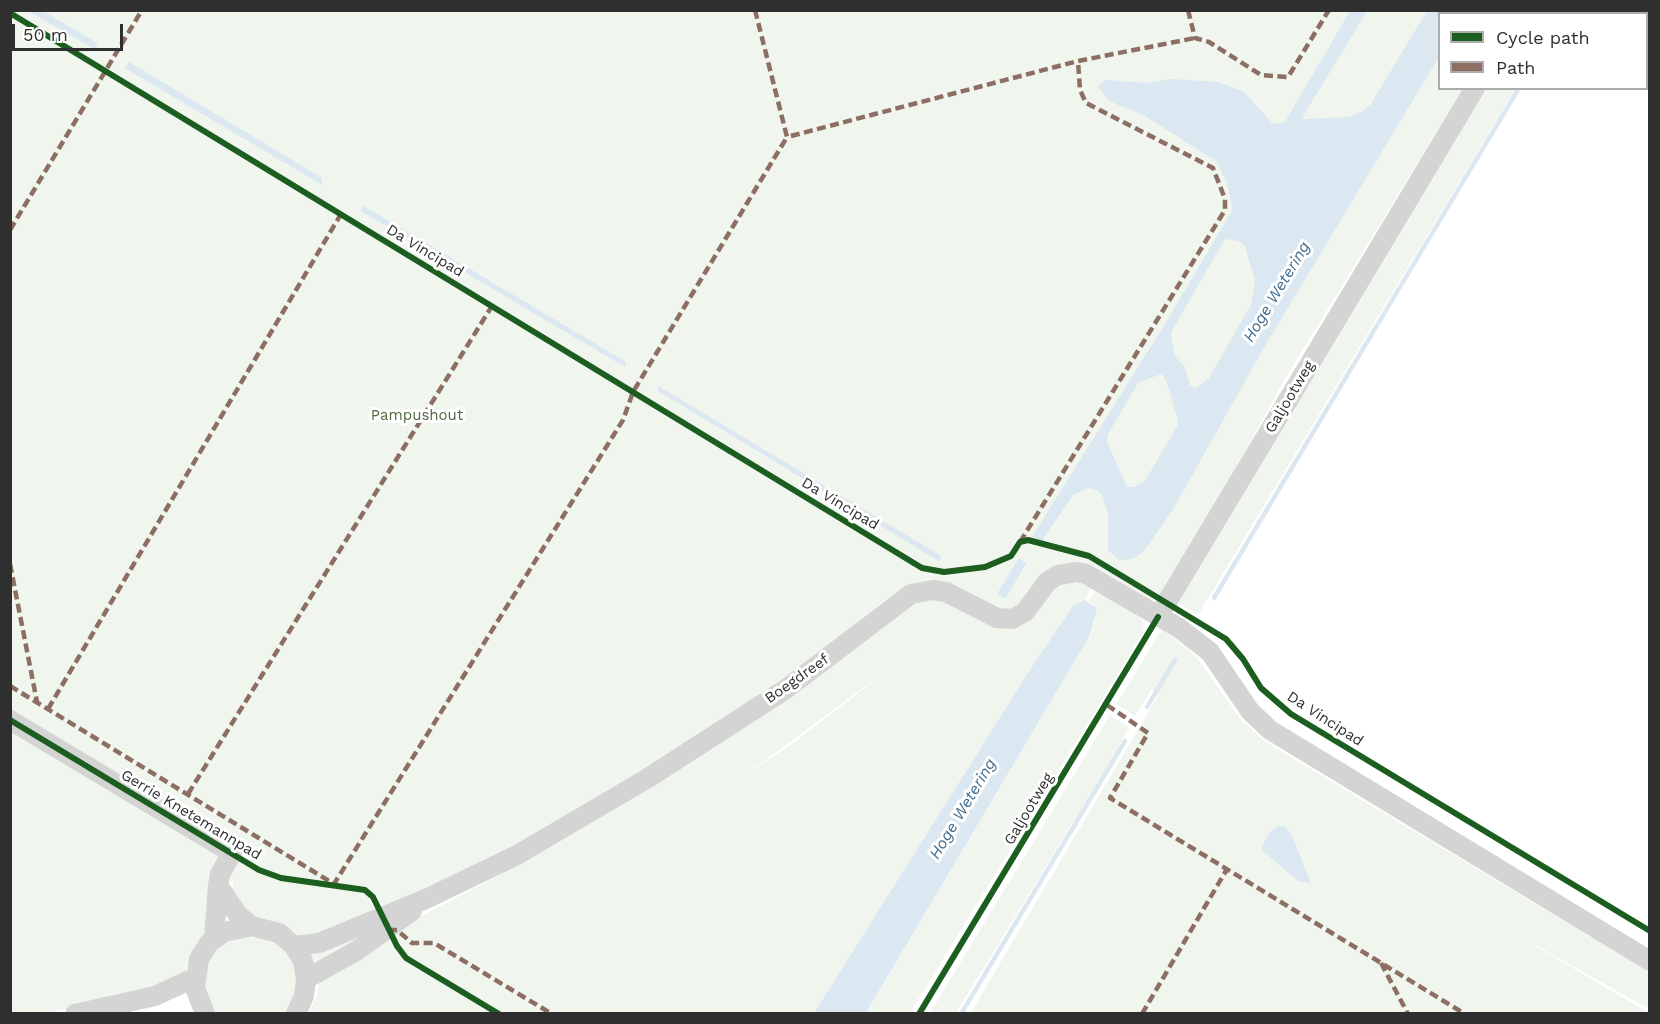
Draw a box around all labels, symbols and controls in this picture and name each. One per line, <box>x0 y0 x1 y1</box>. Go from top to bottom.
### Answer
scale bar <box>15 12 126 50</box>
legend <box>1438 12 1648 90</box>
text: 50 m <box>23 24 68 45</box>
text: Cycle path <box>1496 27 1590 48</box>
text: Path <box>1496 57 1536 78</box>
street label: Da Vincipad <box>383 221 467 281</box>
water label: Hoge Wetering <box>1239 238 1315 346</box>
street label: Galjootweg <box>1261 358 1319 436</box>
park label: Pampushout <box>371 407 463 425</box>
street label: Da Vincipad <box>798 474 882 534</box>
street label: Boegdreef <box>762 650 832 708</box>
street label: Da Vincipad <box>1284 688 1366 750</box>
water label: Hoge Wetering <box>925 755 1001 863</box>
street label: Gerrie Knetemannpad <box>118 766 264 864</box>
street label: Galjootweg <box>1000 770 1058 848</box>

